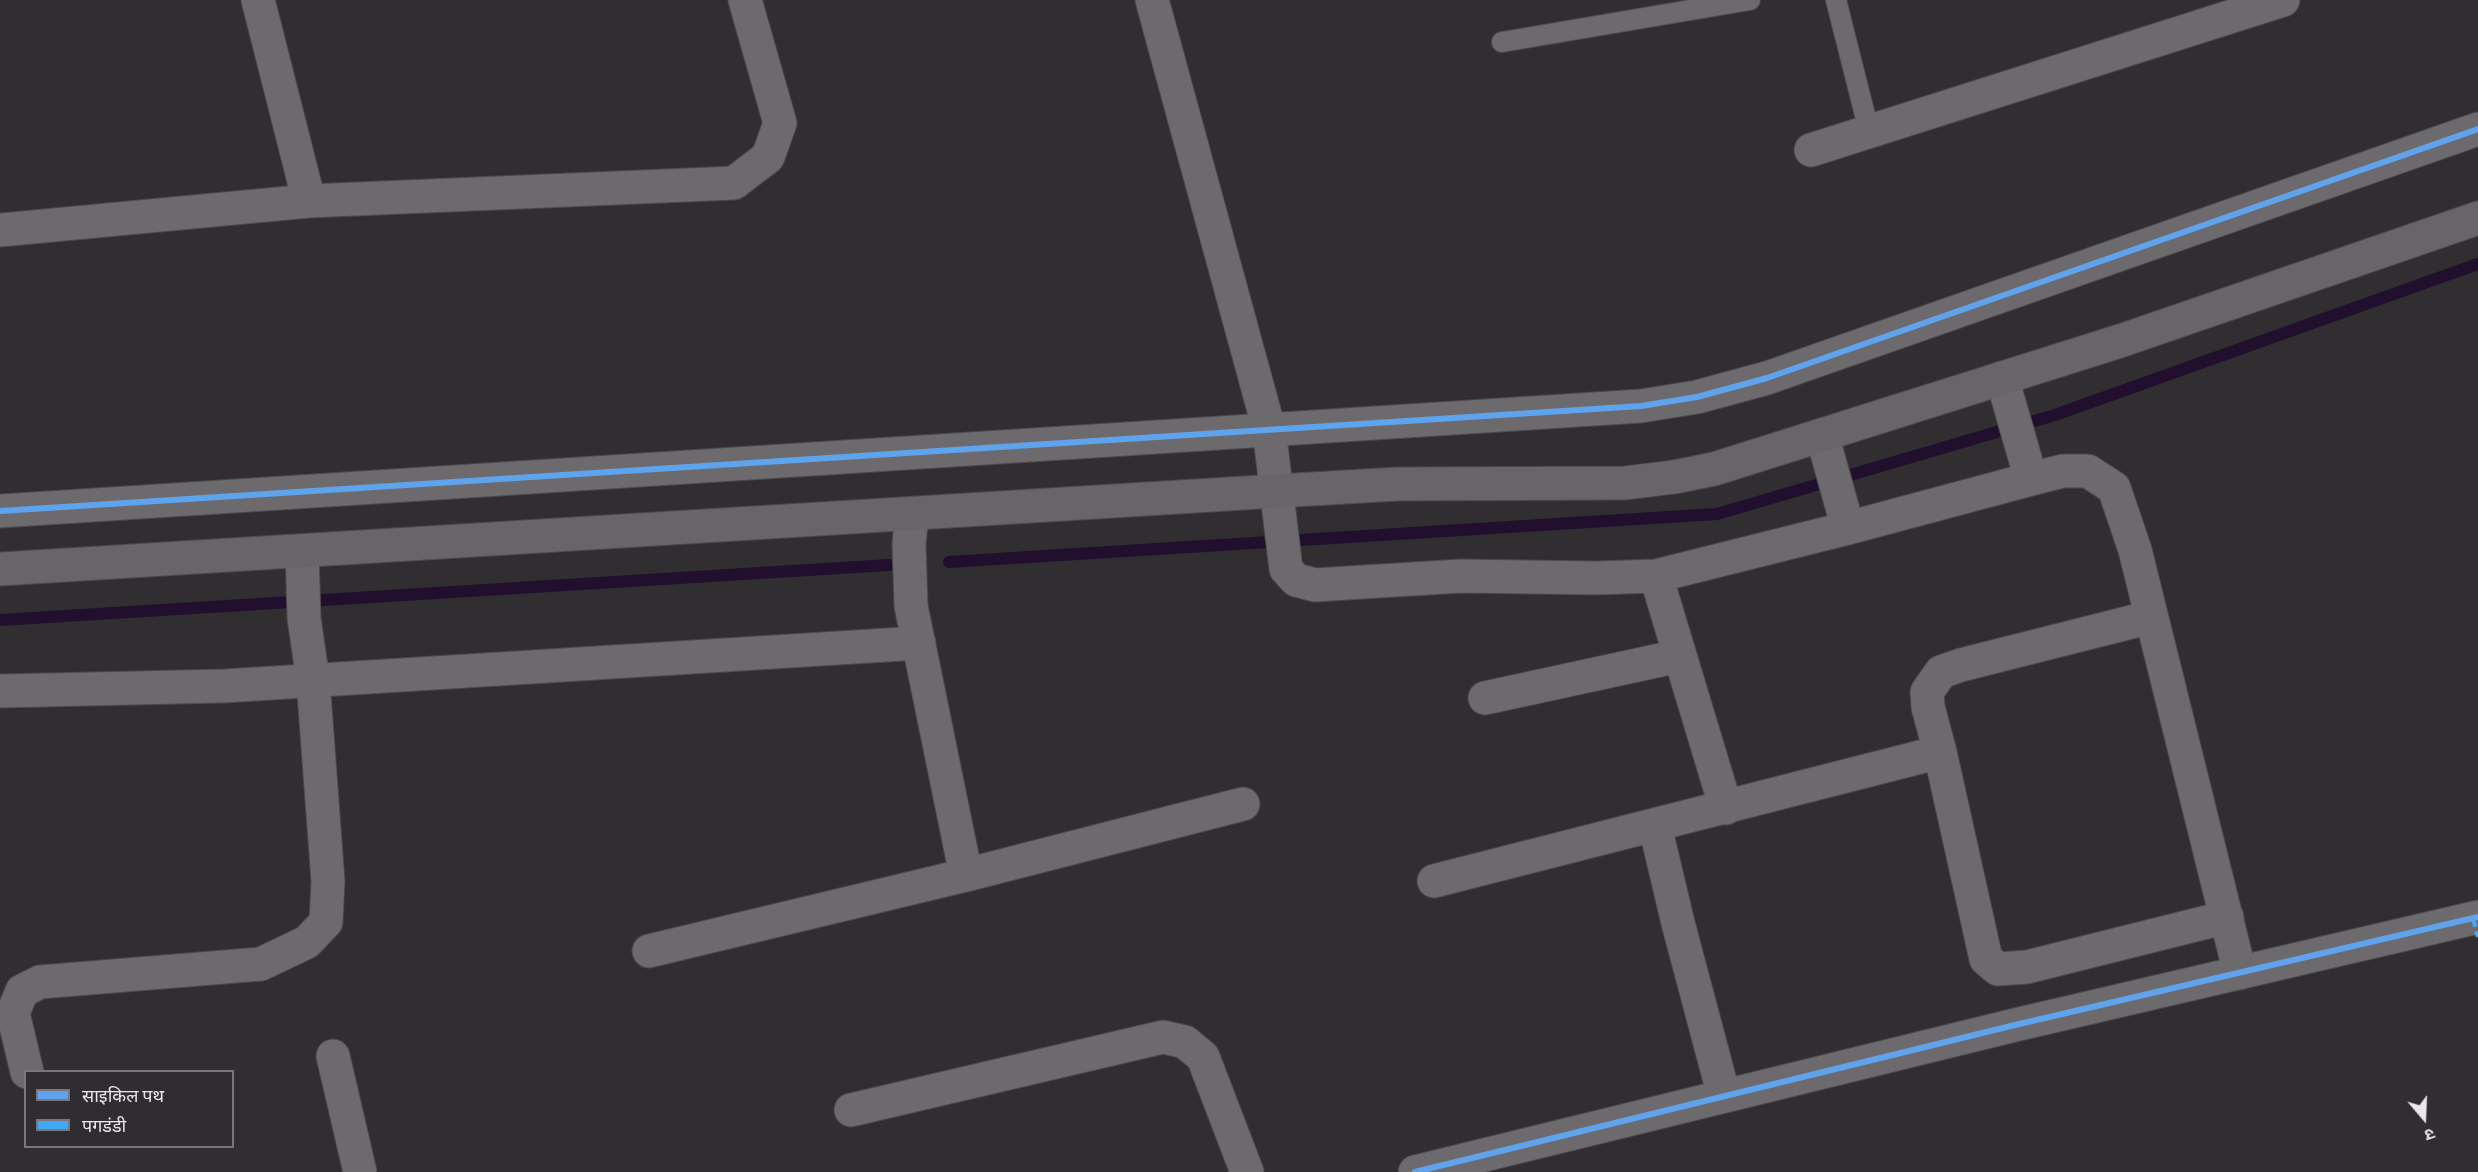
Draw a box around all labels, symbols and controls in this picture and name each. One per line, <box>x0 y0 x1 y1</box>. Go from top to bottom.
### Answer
legend <box>24 1070 234 1148</box>
text: साइकिल पथ <box>82 1082 164 1109</box>
north arrow <box>2394 1088 2454 1148</box>
text: पगडंडी <box>82 1112 126 1139</box>
text: उ <box>2422 1122 2438 1148</box>

